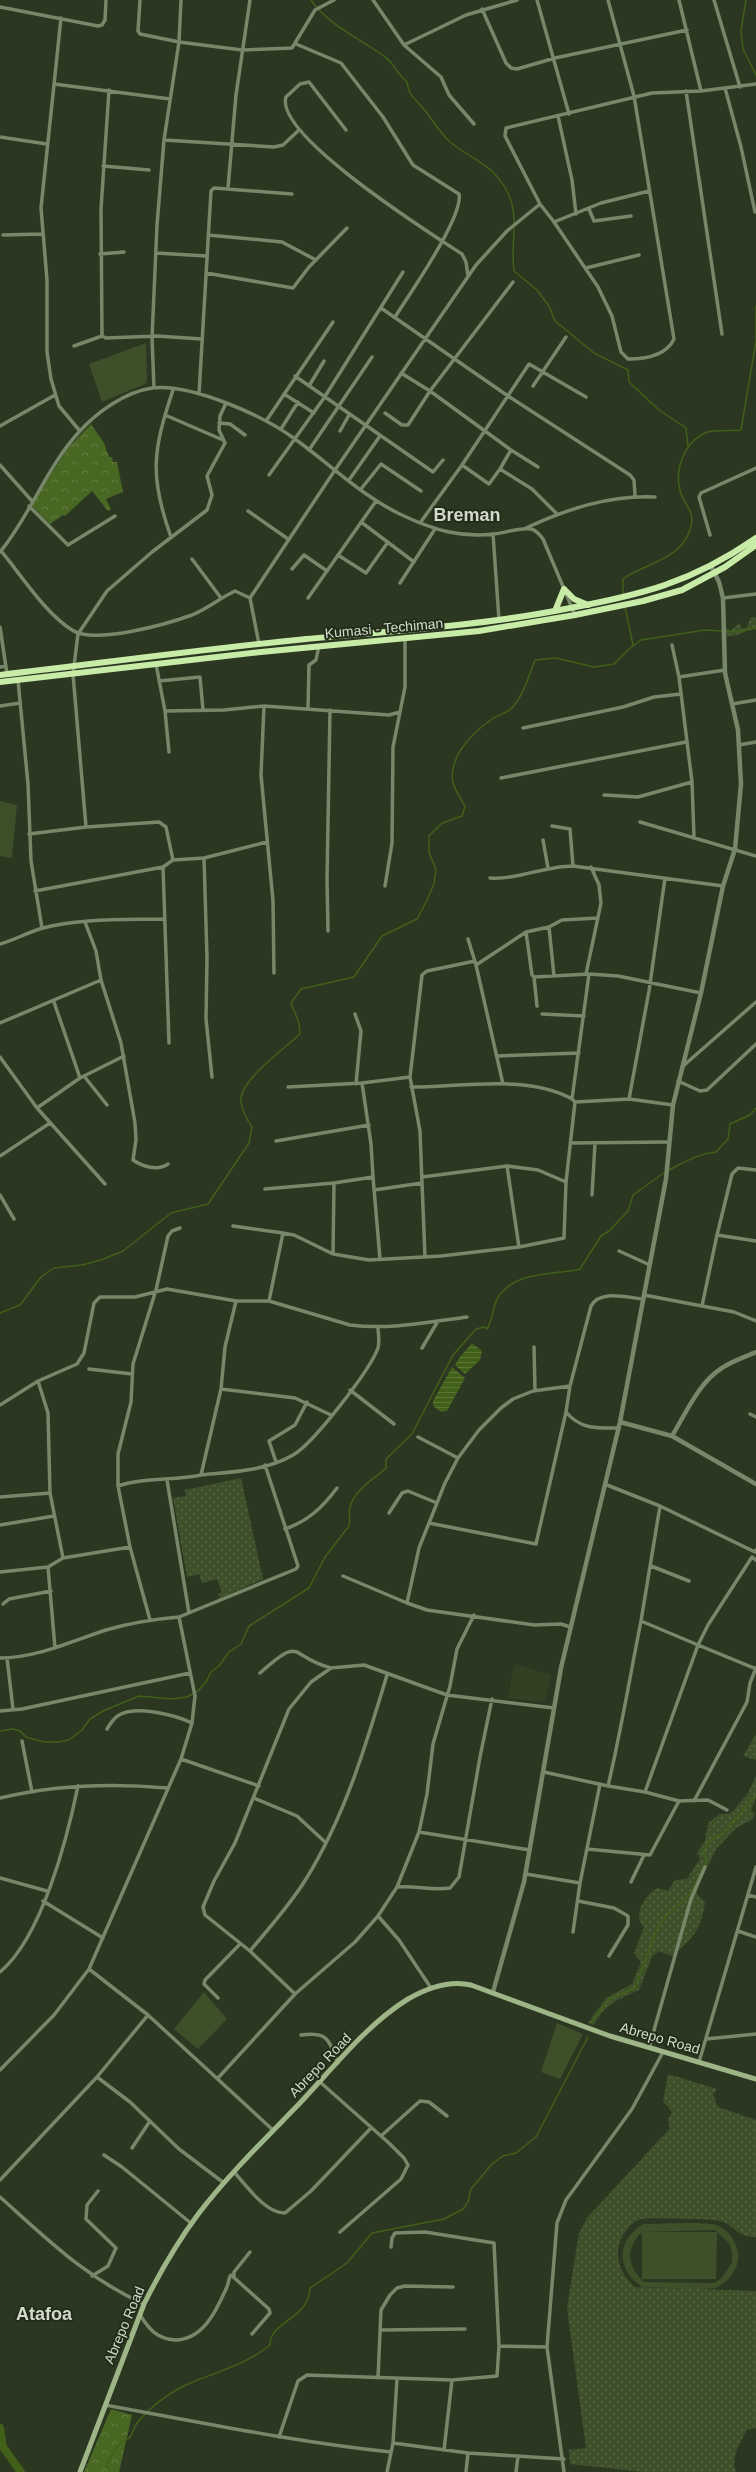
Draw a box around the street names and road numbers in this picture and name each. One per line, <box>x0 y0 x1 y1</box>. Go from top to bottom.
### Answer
street label: Kumasi - Techiman <box>324 615 444 641</box>
street label: Abrepo Road <box>618 2019 702 2057</box>
street label: Abrepo Road <box>286 2030 354 2100</box>
street label: Abrepo Road <box>101 2284 147 2366</box>

